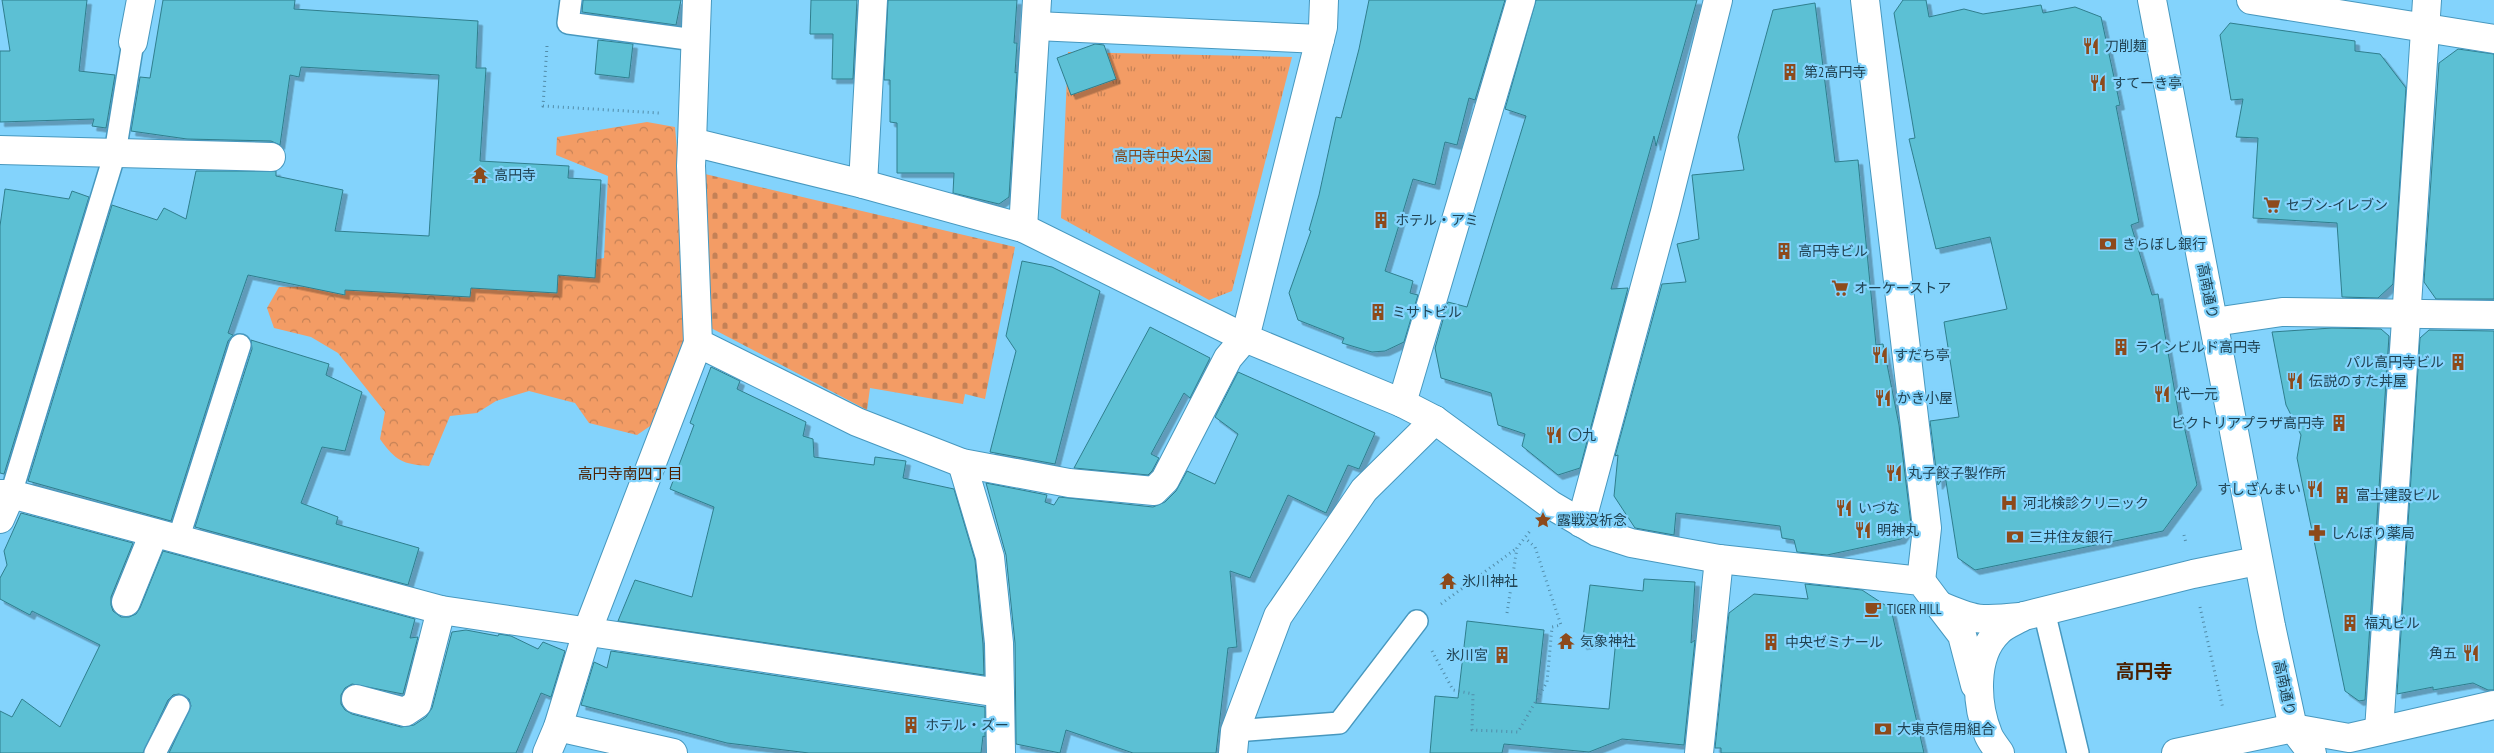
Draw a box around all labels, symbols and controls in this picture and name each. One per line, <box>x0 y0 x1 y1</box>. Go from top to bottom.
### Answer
restaurant icon: 刀削麺 <box>2081 36 2101 56</box>
place label: 刀削麺 <box>2105 37 2147 55</box>
building icon: 第2高円寺 <box>1780 62 1800 82</box>
place label: 第2高円寺 <box>1804 63 1866 81</box>
restaurant icon: すてーき亭 <box>2088 73 2108 93</box>
place label: すてーき亭 <box>2112 74 2182 92</box>
park label: 高円寺中央公園 <box>1114 147 1212 165</box>
temple icon: 高円寺 <box>470 165 490 185</box>
place label: 高円寺 <box>494 166 536 184</box>
supermarket icon: セブン-イレブン <box>2262 195 2282 215</box>
place label: セブン-イレブン <box>2286 196 2388 214</box>
building icon: ホテル・アミ <box>1371 210 1391 230</box>
place label: ホテル・アミ <box>1395 211 1479 229</box>
bank icon: きらぼし銀行 <box>2098 234 2118 254</box>
place label: きらぼし銀行 <box>2122 235 2206 253</box>
building icon: 高円寺ビル <box>1774 241 1794 261</box>
place label: 高円寺ビル <box>1798 242 1868 260</box>
street label: 高南通り <box>2194 262 2222 320</box>
supermarket icon: オーケーストア <box>1830 278 1850 298</box>
place label: オーケーストア <box>1854 279 1951 297</box>
building icon: ミサトビル <box>1368 302 1388 322</box>
place label: ミサトビル <box>1392 303 1462 321</box>
building icon: ラインビルド高円寺 <box>2111 337 2131 357</box>
place label: ラインビルド高円寺 <box>2135 338 2261 356</box>
restaurant icon: すだち亭 <box>1870 345 1890 365</box>
place label: すだち亭 <box>1894 346 1950 364</box>
building icon: パル高円寺ビル <box>2448 352 2468 372</box>
place label: パル高円寺ビル <box>2346 353 2444 371</box>
restaurant icon: 伝説のすた丼屋 <box>2285 371 2305 391</box>
place label: 伝説のすた丼屋 <box>2309 372 2407 390</box>
restaurant icon: 代一元 <box>2152 384 2172 404</box>
place label: 代一元 <box>2176 385 2218 403</box>
restaurant icon: かき小屋 <box>1873 388 1893 408</box>
place label: かき小屋 <box>1897 389 1953 407</box>
building icon: ビクトリアプラザ高円寺 <box>2329 413 2349 433</box>
place label: ビクトリアプラザ高円寺 <box>2171 414 2325 432</box>
restaurant icon: 〇九 <box>1544 425 1564 445</box>
place label: 〇九 <box>1568 426 1596 444</box>
restaurant icon: 丸子餃子製作所 <box>1884 463 1904 483</box>
district label: 高円寺南四丁目 <box>577 464 683 483</box>
place label: 丸子餃子製作所 <box>1908 464 2006 482</box>
restaurant icon: すしざんまい <box>2305 479 2325 499</box>
place label: すしざんまい <box>2217 480 2301 498</box>
building icon: 富士建設ビル <box>2332 485 2352 505</box>
place label: 富士建設ビル <box>2356 486 2440 504</box>
hospital icon: 河北検診クリニック <box>1999 493 2019 513</box>
place label: 河北検診クリニック <box>2023 494 2149 512</box>
restaurant icon: いづな <box>1834 498 1854 518</box>
place label: いづな <box>1858 499 1900 517</box>
place icon: 露戦没祈念 <box>1533 510 1553 530</box>
place label: 露戦没祈念 <box>1557 511 1627 529</box>
restaurant icon: 明神丸 <box>1853 520 1873 540</box>
place label: 明神丸 <box>1877 521 1919 539</box>
pharmacy icon: しんぼり薬局 <box>2307 523 2327 543</box>
place label: しんぼり薬局 <box>2331 524 2415 542</box>
bank icon: 三井住友銀行 <box>2005 527 2025 547</box>
place label: 三井住友銀行 <box>2029 528 2113 546</box>
temple icon: 氷川神社 <box>1438 571 1458 591</box>
place label: 氷川神社 <box>1462 572 1518 590</box>
cafe icon: TIGER HILL <box>1863 599 1883 619</box>
place label: TIGER HILL <box>1887 600 1942 618</box>
building icon: 福丸ビル <box>2340 613 2360 633</box>
place label: 福丸ビル <box>2364 614 2420 632</box>
temple icon: 気象神社 <box>1556 631 1576 651</box>
place label: 気象神社 <box>1580 632 1636 650</box>
building icon: 中央ゼミナール <box>1761 632 1781 652</box>
place label: 中央ゼミナール <box>1785 633 1883 651</box>
restaurant icon: 角五 <box>2461 643 2481 663</box>
place label: 角五 <box>2429 644 2457 662</box>
building icon: 氷川宮 <box>1492 645 1512 665</box>
place label: 氷川宮 <box>1446 646 1488 664</box>
district label: 高円寺 <box>2115 659 2173 683</box>
street label: 高南通り <box>2270 659 2300 717</box>
building icon: ホテル・ズー <box>901 715 921 735</box>
place label: ホテル・ズー <box>925 716 1009 734</box>
bank icon: 大東京信用組合 <box>1873 719 1893 739</box>
place label: 大東京信用組合 <box>1897 720 1995 738</box>

